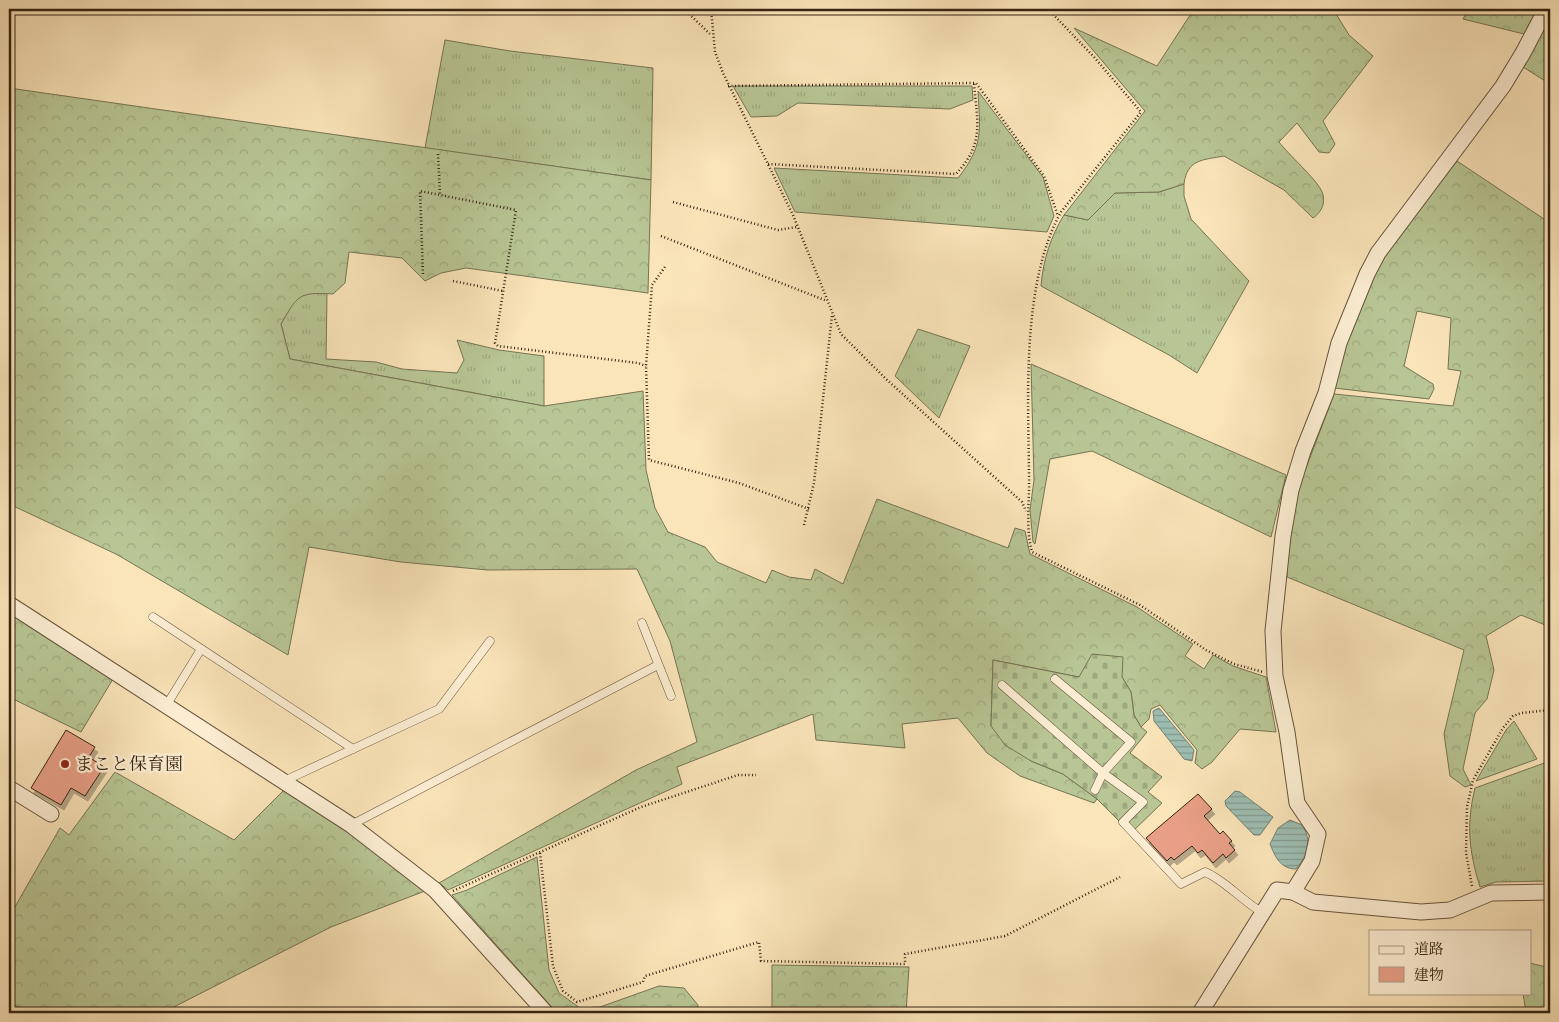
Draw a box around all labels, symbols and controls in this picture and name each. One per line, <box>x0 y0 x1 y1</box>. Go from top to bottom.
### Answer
place label: まこと保育園 <box>75 752 183 776</box>
marker: まこと保育園 <box>59 758 71 770</box>
legend <box>1369 930 1532 994</box>
text: 道路 <box>1414 939 1444 959</box>
text: 建物 <box>1414 965 1444 985</box>

